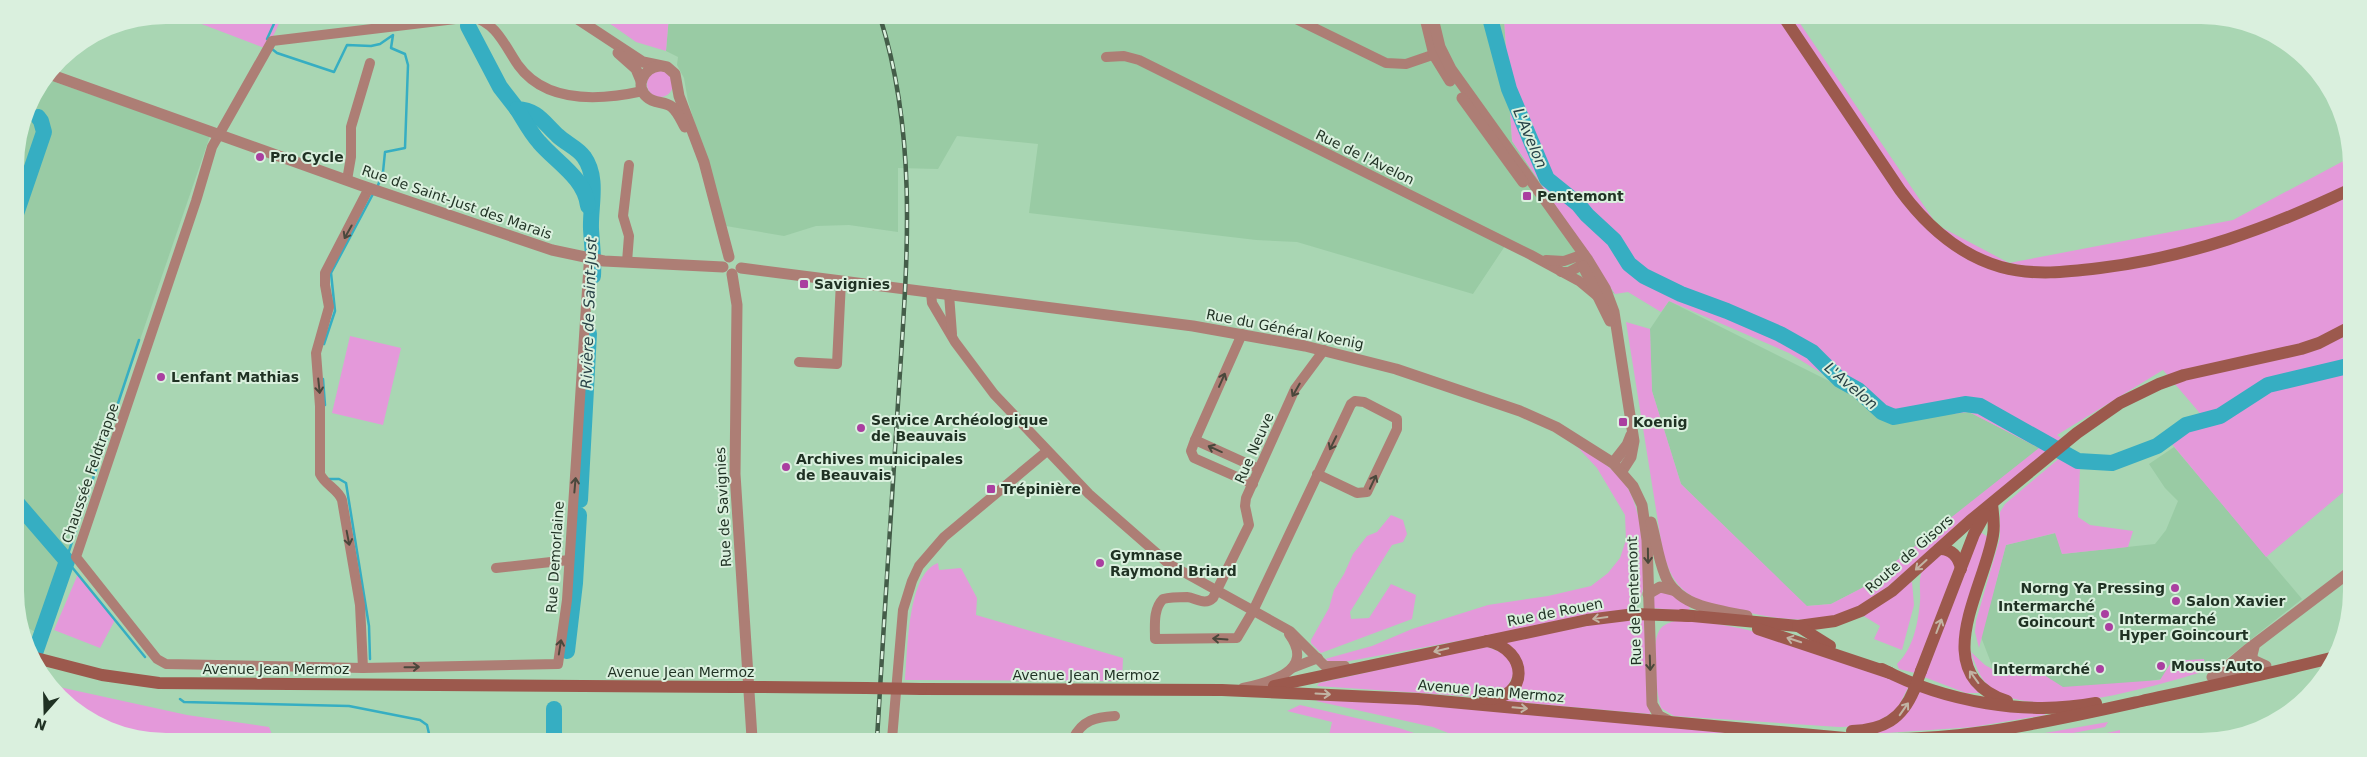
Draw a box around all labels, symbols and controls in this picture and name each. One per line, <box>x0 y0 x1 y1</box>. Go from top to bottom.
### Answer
water label: L'Avelon <box>1509 105 1551 171</box>
street label: Rue de l'Avelon <box>1313 126 1417 188</box>
place label: Pro Cycle <box>270 149 344 165</box>
marker: Pro Cycle <box>254 151 266 163</box>
street label: Rue de Saint-Just des Marais <box>360 162 554 242</box>
place label: Pentemont <box>1537 188 1624 204</box>
marker: Pentemont <box>1521 190 1533 202</box>
one-way arrow <box>343 224 353 239</box>
water label: Rivière de Saint-Just <box>577 236 601 389</box>
place label: Savignies <box>814 276 890 292</box>
marker: Savignies <box>798 278 810 290</box>
street label: Rue du Général Koenig <box>1205 306 1365 352</box>
water label: L'Avelon <box>1821 359 1881 413</box>
place label: Lenfant Mathias <box>171 369 299 385</box>
marker: Lenfant Mathias <box>155 371 167 383</box>
one-way arrow <box>1217 373 1227 388</box>
one-way arrow <box>314 377 323 393</box>
one-way arrow <box>1291 382 1301 396</box>
street label: Chaussée Feldtrappe <box>58 401 122 545</box>
street label: Rue Neuve <box>1231 410 1277 486</box>
place label: Service Archéologique de Beauvais <box>871 412 1048 444</box>
place label: Koenig <box>1633 414 1688 430</box>
marker: Koenig <box>1617 416 1629 428</box>
marker: Service Archéologique de Beauvais <box>855 422 867 434</box>
one-way arrow <box>1327 435 1337 450</box>
one-way arrow <box>1208 444 1223 454</box>
street label: Rue de Savignies <box>712 447 734 567</box>
place label: Archives municipales de Beauvais <box>796 451 963 483</box>
marker: Archives municipales de Beauvais <box>780 461 792 473</box>
one-way arrow <box>1368 474 1378 489</box>
one-way arrow <box>570 478 580 494</box>
place label: Trépinière <box>1001 481 1081 497</box>
marker: Trépinière <box>985 483 997 495</box>
street label: Rue Demorlaine <box>543 500 567 614</box>
street label: Route de Gisors <box>1862 512 1956 596</box>
one-way arrow <box>344 530 354 546</box>
street label: Rue de Pentemont <box>1624 536 1644 666</box>
place label: Gymnase Raymond Briard <box>1110 547 1237 579</box>
one-way arrow <box>1643 548 1652 564</box>
marker: Gymnase Raymond Briard <box>1094 557 1106 569</box>
one-way arrow <box>1914 559 1927 571</box>
place label: Norng Ya Pressing <box>2021 580 2165 596</box>
marker: Norng Ya Pressing <box>2169 582 2181 594</box>
place label: Salon Xavier <box>2186 593 2285 609</box>
street label: Rue de Rouen <box>1506 595 1604 629</box>
marker: Salon Xavier <box>2170 595 2182 607</box>
place label: Intermarché Goincourt <box>1998 598 2095 630</box>
marker: Intermarché Goincourt <box>2099 608 2111 620</box>
place label: Intermarché Hyper Goincourt <box>2119 611 2249 643</box>
one-way arrow <box>1593 613 1609 623</box>
one-way arrow <box>1934 619 1944 634</box>
marker: Intermarché Hyper Goincourt <box>2103 621 2115 633</box>
one-way arrow <box>1213 634 1229 643</box>
one-way arrow <box>1787 634 1803 644</box>
one-way arrow <box>556 639 566 655</box>
one-way arrow <box>1434 646 1450 655</box>
one-way arrow <box>1646 654 1655 670</box>
place label: Mouss'Auto <box>2171 658 2263 674</box>
marker: Mouss'Auto <box>2155 660 2167 672</box>
street label: Avenue Jean Mermoz <box>203 661 349 677</box>
place label: Intermarché <box>1993 661 2090 677</box>
one-way arrow <box>404 662 420 672</box>
marker: Intermarché <box>2094 663 2106 675</box>
street label: Avenue Jean Mermoz <box>608 664 754 680</box>
street label: Avenue Jean Mermoz <box>1013 667 1159 683</box>
one-way arrow <box>1969 671 1980 684</box>
street label: Avenue Jean Mermoz <box>1417 677 1565 705</box>
north arrow <box>20 687 70 737</box>
one-way arrow <box>1315 690 1331 699</box>
one-way arrow <box>1899 702 1909 716</box>
one-way arrow <box>1512 703 1528 713</box>
text: N <box>32 715 49 734</box>

